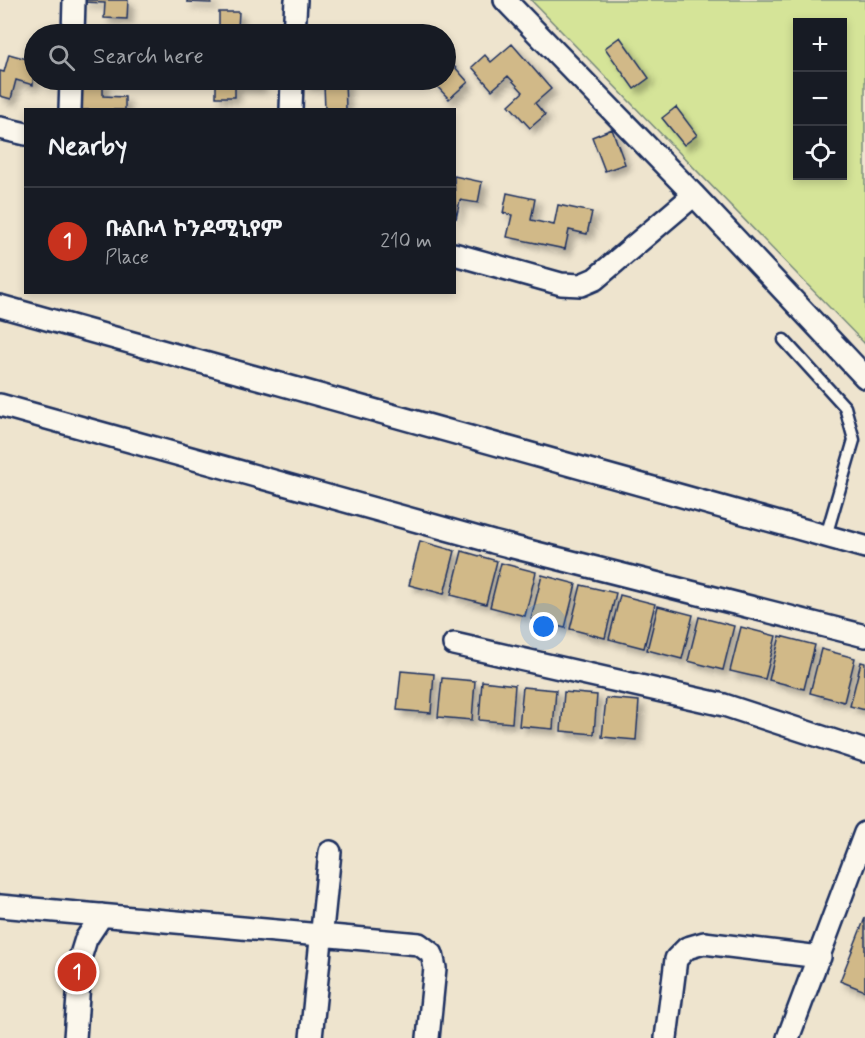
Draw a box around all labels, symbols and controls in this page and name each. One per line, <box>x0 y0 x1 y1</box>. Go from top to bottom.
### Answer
map controls <box>793 18 847 180</box>
button: + <box>793 18 847 72</box>
search box <box>24 24 456 90</box>
icon: search <box>45 41 78 74</box>
text: Search here <box>93 43 204 71</box>
button: − <box>793 72 847 126</box>
button: locate <box>793 126 847 180</box>
text: Nearby <box>48 130 127 164</box>
text: ቡልቡላ ኮንዶሚኒየም <box>105 216 282 244</box>
text: 1 <box>63 228 72 255</box>
text: 210 m <box>380 228 432 255</box>
text: Place <box>105 244 149 271</box>
your location <box>529 612 558 641</box>
pin: 1 <box>58 950 97 994</box>

